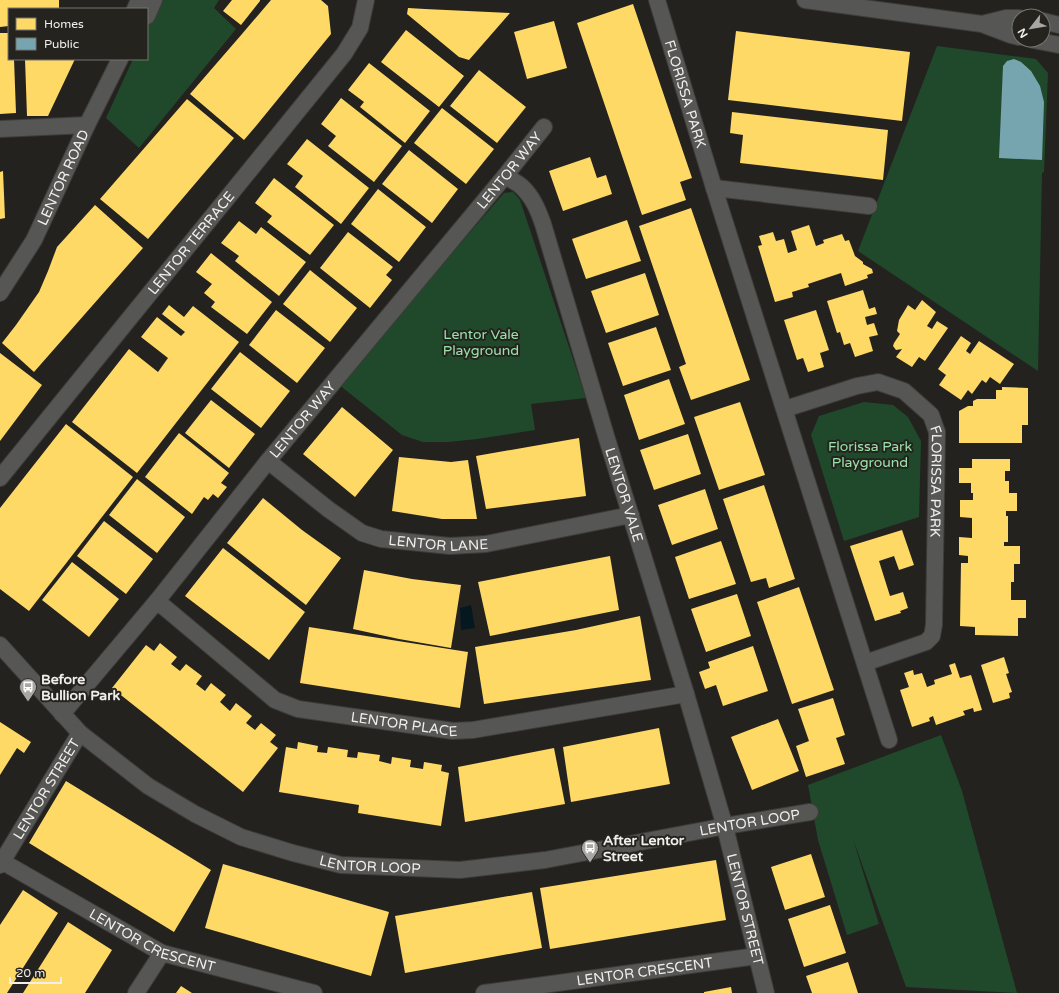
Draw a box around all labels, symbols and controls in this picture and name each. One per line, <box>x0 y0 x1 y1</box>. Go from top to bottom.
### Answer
legend <box>8 8 148 60</box>
north arrow <box>1011 8 1051 48</box>
text: Homes <box>44 17 84 31</box>
text: N <box>1015 26 1031 40</box>
text: Public <box>44 37 79 51</box>
street label: FLORISSA PARK <box>661 38 709 150</box>
street label: LENTOR ROAD <box>34 127 93 228</box>
street label: LENTOR WAY <box>473 129 546 213</box>
street label: LENTOR TERRACE <box>144 188 238 298</box>
park label: Lentor Vale Playground <box>443 326 519 359</box>
street label: LENTOR WAY <box>266 378 339 462</box>
street label: FLORISSA PARK <box>926 423 945 537</box>
park label: Florissa Park Playground <box>828 438 912 471</box>
street label: LENTOR VALE <box>601 446 646 544</box>
street label: LENTOR LANE <box>388 532 489 555</box>
place label: Before Bullion Park <box>41 671 121 704</box>
bus stop icon: Before Bullion Park <box>18 677 38 702</box>
street label: LENTOR PLACE <box>350 709 458 740</box>
street label: LENTOR STREET <box>10 735 84 842</box>
street label: LENTOR LOOP <box>698 806 801 840</box>
place label: After Lentor Street <box>603 832 685 865</box>
bus stop icon: After Lentor Street <box>580 838 600 863</box>
street label: LENTOR LOOP <box>317 852 421 877</box>
street label: LENTOR STREET <box>723 852 767 968</box>
street label: LENTOR CRESCENT <box>86 905 218 976</box>
street label: LENTOR CRESCENT <box>575 954 714 989</box>
scale bar <box>10 959 61 985</box>
text: 20 m <box>16 966 45 980</box>

